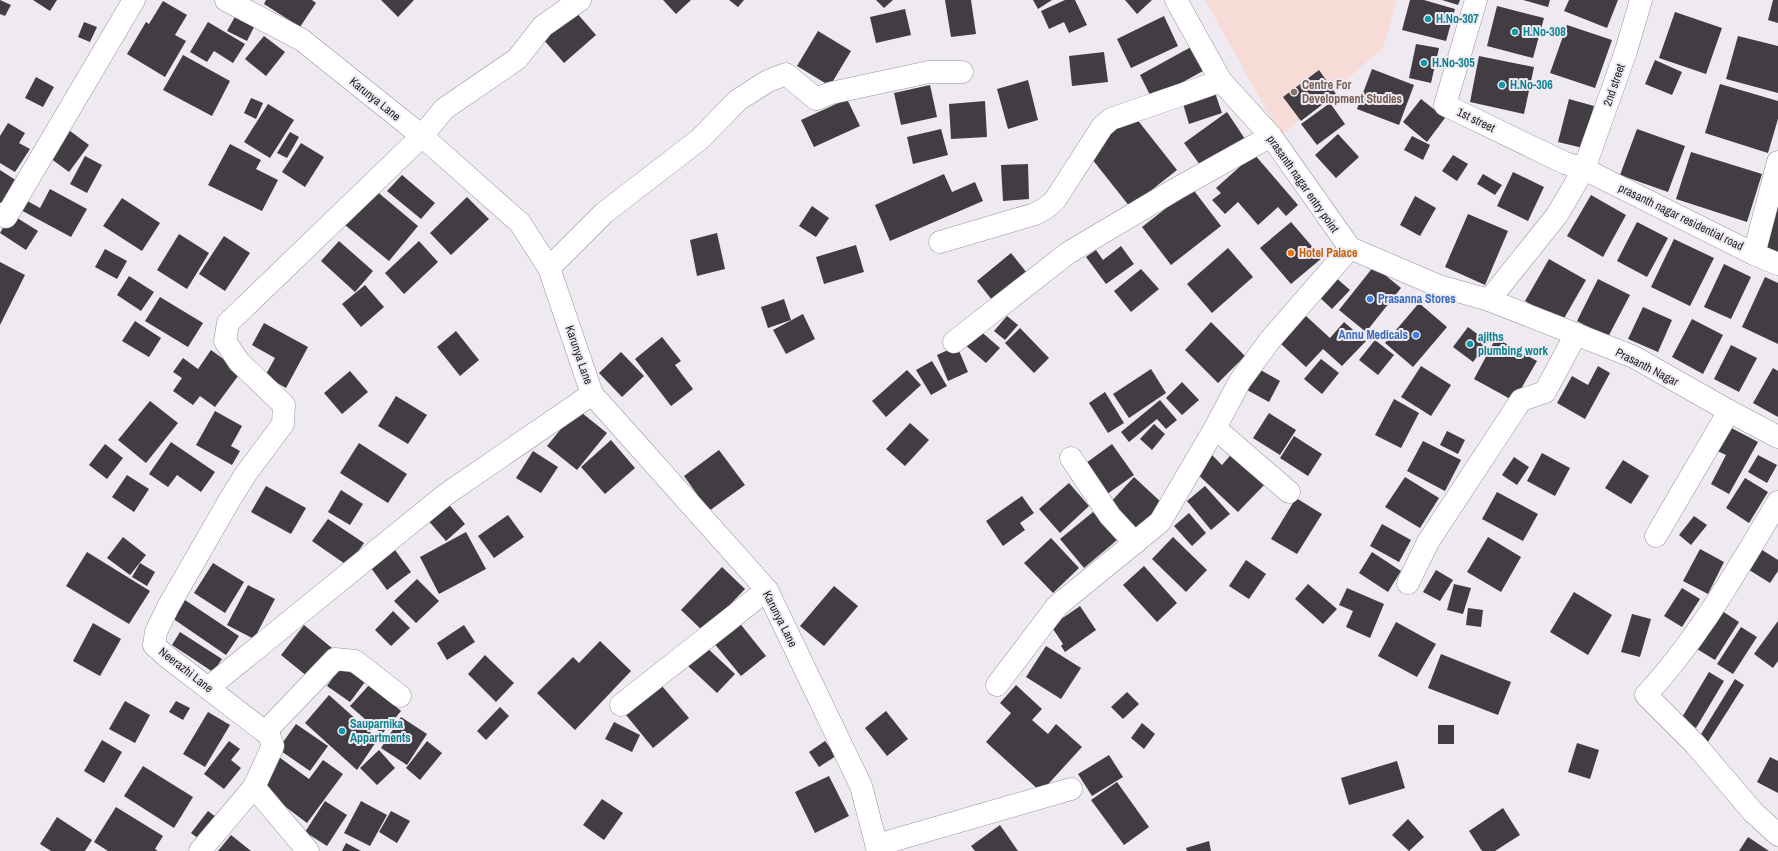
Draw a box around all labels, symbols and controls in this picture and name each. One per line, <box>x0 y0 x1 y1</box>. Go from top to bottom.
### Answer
place label: H.No-307 <box>1436 11 1479 27</box>
marker: H.No-307 <box>1423 14 1433 24</box>
place label: H.No-308 <box>1523 24 1566 40</box>
marker: H.No-308 <box>1510 27 1520 37</box>
place label: H.No-305 <box>1432 55 1475 71</box>
marker: H.No-305 <box>1419 58 1429 68</box>
street label: 2nd street <box>1599 61 1629 108</box>
street label: Karunya Lane <box>346 74 404 124</box>
place label: Centre For Development Studies <box>1302 77 1403 107</box>
place label: H.No-306 <box>1510 77 1553 93</box>
marker: H.No-306 <box>1497 80 1507 90</box>
marker: Centre For Development Studies <box>1289 87 1299 97</box>
street label: 1st street <box>1454 104 1498 136</box>
street label: prasanth nagar entry point <box>1263 132 1343 236</box>
street label: prasanth nagar residential road <box>1616 180 1746 254</box>
place label: Hotel Palace <box>1299 245 1358 261</box>
marker: Hotel Palace <box>1286 248 1296 258</box>
place label: Prasanna Stores <box>1378 291 1456 307</box>
marker: Prasanna Stores <box>1365 294 1375 304</box>
street label: Karunya Lane <box>561 323 597 387</box>
place label: Annu Medicals <box>1339 327 1409 343</box>
place label: ajiths plumbing work <box>1478 329 1549 359</box>
marker: Annu Medicals <box>1411 330 1421 340</box>
marker: ajiths plumbing work <box>1465 339 1475 349</box>
street label: Prasanth Nagar <box>1613 344 1682 390</box>
street label: Karunya Lane <box>759 588 801 650</box>
street label: Neerazhi Lane <box>156 644 216 696</box>
place label: Sauparnika Appartments <box>350 716 411 746</box>
marker: Sauparnika Appartments <box>337 726 347 736</box>

